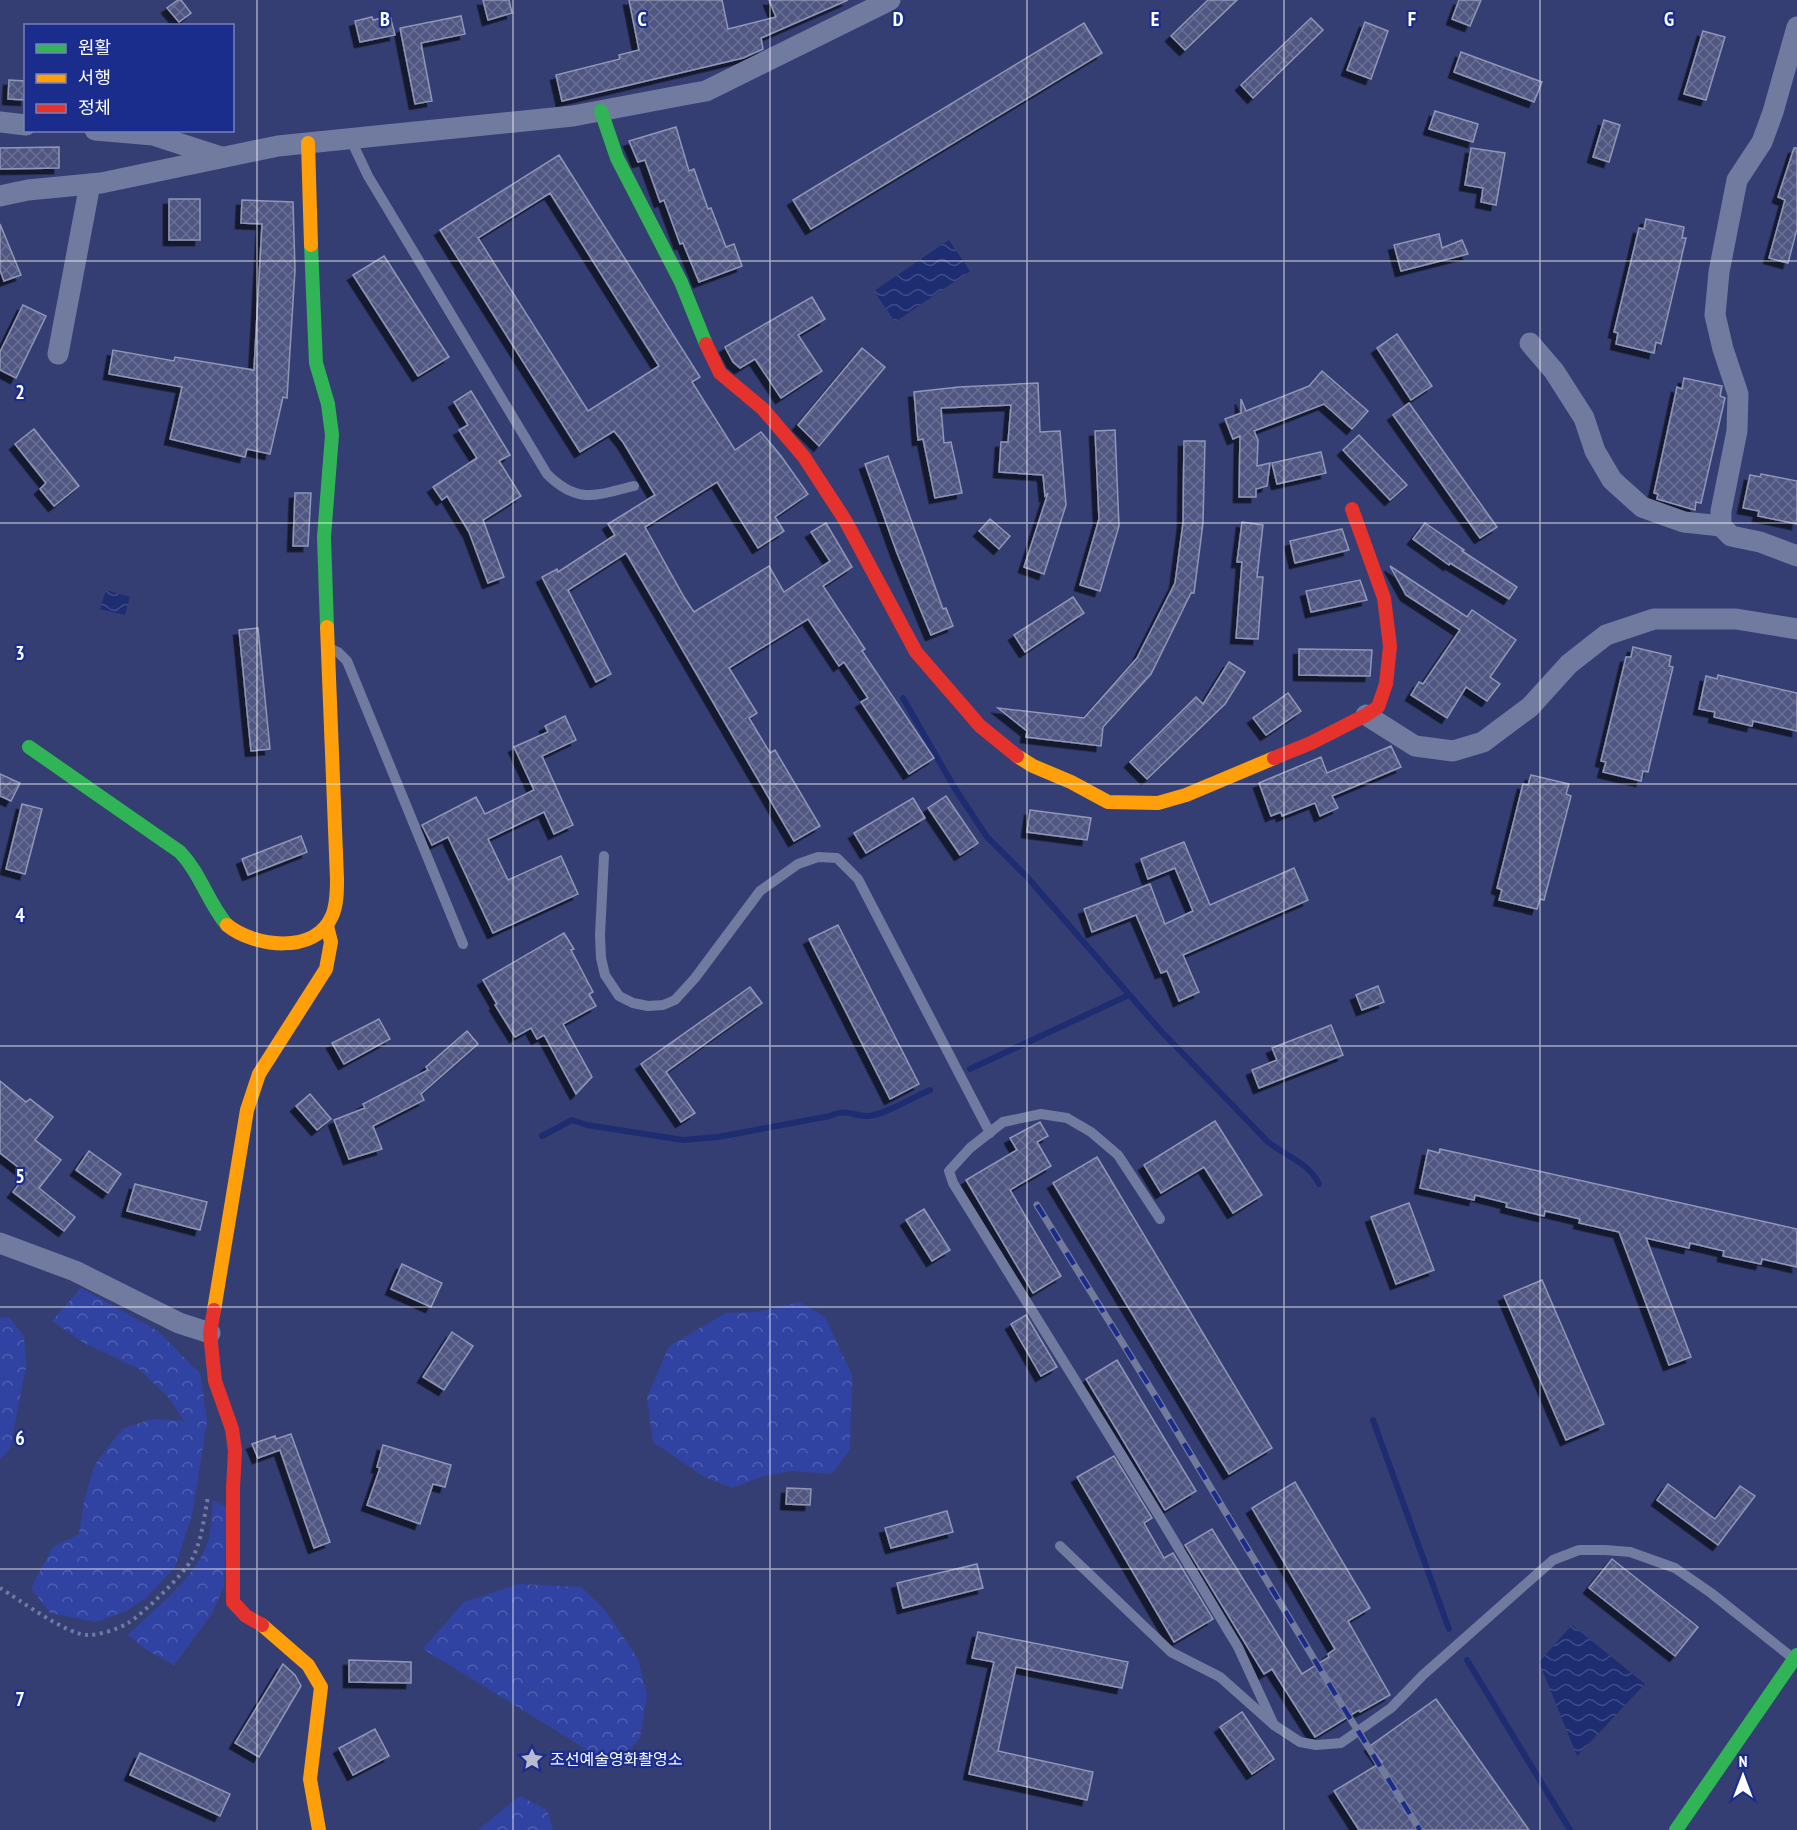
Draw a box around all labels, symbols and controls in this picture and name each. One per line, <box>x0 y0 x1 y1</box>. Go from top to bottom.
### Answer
text: B <box>380 6 390 32</box>
text: C <box>637 6 647 32</box>
text: D <box>893 6 904 32</box>
text: E <box>1151 6 1159 32</box>
text: F <box>1408 6 1416 32</box>
text: G <box>1664 6 1674 32</box>
legend <box>24 24 234 132</box>
text: 원활 <box>78 36 111 59</box>
text: 서행 <box>78 66 111 89</box>
text: 정체 <box>78 96 111 119</box>
text: 2 <box>15 379 25 405</box>
text: 3 <box>15 640 25 666</box>
text: 4 <box>15 902 25 928</box>
text: 5 <box>15 1163 25 1189</box>
text: 6 <box>15 1425 25 1451</box>
text: 7 <box>15 1686 25 1712</box>
place icon: 조선예술영화촬영소 <box>519 1746 545 1772</box>
north arrow <box>1713 1746 1773 1806</box>
place label: 조선예술영화촬영소 <box>550 1749 682 1769</box>
text: N <box>1739 1751 1747 1771</box>

